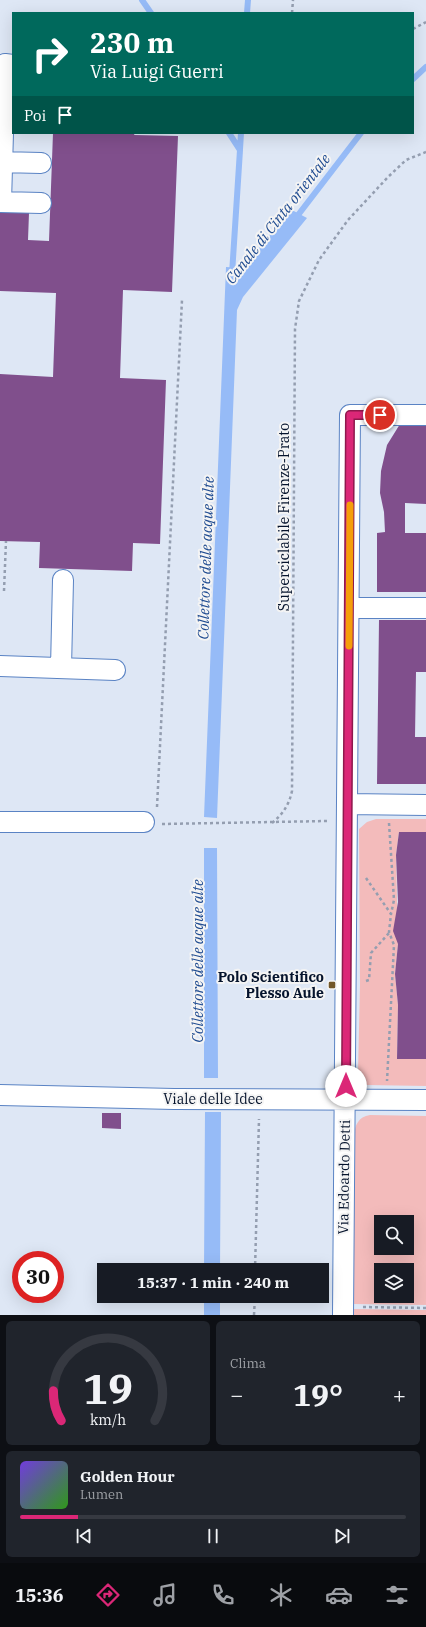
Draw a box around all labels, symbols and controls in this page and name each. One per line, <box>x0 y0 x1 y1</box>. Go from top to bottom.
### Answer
text: 230 m <box>90 24 174 61</box>
icon: right <box>24 28 76 80</box>
text: Via Luigi Guerri <box>90 60 224 83</box>
icon: arrive <box>54 104 76 126</box>
text: Poi <box>24 106 46 125</box>
water label: Canale di Cinta orientale <box>221 150 335 288</box>
pin <box>363 398 397 432</box>
icon: arrive <box>369 404 391 426</box>
street label: Superciclabile Firenze-Prato <box>275 423 293 611</box>
water label: Collettore delle acque alte <box>193 476 218 640</box>
water label: Collettore delle acque alte <box>188 879 207 1043</box>
place label: Polo Scientifico Plesso Aule <box>218 968 324 1002</box>
marker: Polo Scientifico Plesso Aule <box>327 980 337 990</box>
position arrow <box>325 1065 367 1107</box>
street label: Viale delle Idee <box>163 1090 263 1108</box>
street label: Via Edoardo Detti <box>334 1119 354 1235</box>
map controls <box>374 1215 414 1303</box>
button: search <box>374 1215 414 1255</box>
speed limit sign: 30 <box>12 1251 64 1303</box>
button: layers <box>374 1263 414 1303</box>
text: 15:37 · 1 min · 240 m <box>137 1273 289 1292</box>
text: Clima <box>230 1355 266 1372</box>
text: 19 <box>83 1361 133 1415</box>
text: 19° <box>293 1375 343 1414</box>
text: − <box>230 1380 243 1409</box>
text: + <box>393 1380 406 1409</box>
text: km/h <box>90 1410 126 1429</box>
text: Golden Hour <box>80 1467 175 1486</box>
text: Lumen <box>80 1486 123 1503</box>
icon: previous <box>73 1525 95 1547</box>
icon: pause <box>202 1525 224 1547</box>
icon: next <box>331 1525 353 1547</box>
icon: directions <box>94 1581 122 1609</box>
icon: music <box>151 1581 179 1609</box>
icon: phone <box>209 1581 237 1609</box>
icon: climate <box>267 1581 295 1609</box>
icon: car <box>325 1581 353 1609</box>
icon: filters <box>383 1581 411 1609</box>
text: 15:36 <box>15 1584 64 1607</box>

